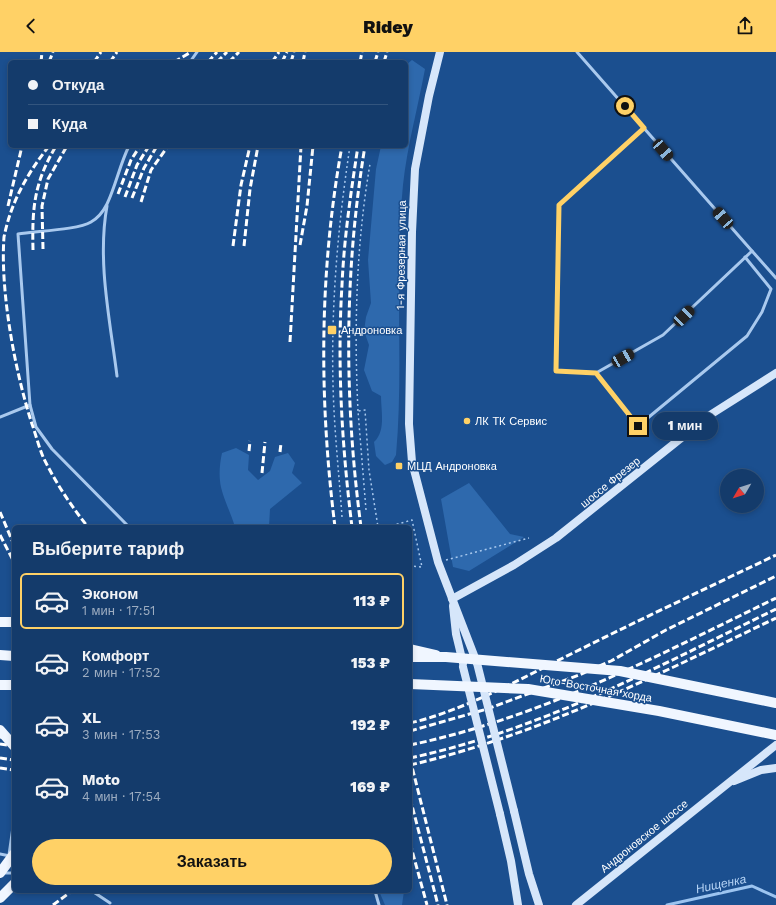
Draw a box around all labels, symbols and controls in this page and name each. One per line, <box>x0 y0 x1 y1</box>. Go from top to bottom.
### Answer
icon: back <box>20 15 42 37</box>
icon: share <box>734 15 756 37</box>
text: Ridey <box>363 16 413 37</box>
text: Откуда <box>52 76 104 94</box>
route start <box>616 97 634 115</box>
text: Куда <box>52 115 87 133</box>
car <box>651 137 675 163</box>
street label: 1-я Фрезерная улица <box>394 199 409 310</box>
car <box>711 205 735 231</box>
car <box>671 303 697 329</box>
marker: Андроновка <box>326 324 338 336</box>
place label: Андроновка <box>341 324 403 337</box>
car <box>610 347 636 369</box>
callout: 1 мин <box>652 412 718 440</box>
place label: ЛК ТК Сервис <box>475 415 547 428</box>
marker: ЛК ТК Сервис <box>462 416 472 426</box>
route end <box>629 417 647 435</box>
text: 1 мин <box>668 418 702 433</box>
street label: шоссе Фрезер <box>578 454 643 511</box>
place label: МЦД Андроновка <box>407 460 498 473</box>
marker: МЦД Андроновка <box>394 461 404 471</box>
north arrow <box>720 469 764 513</box>
map controls <box>720 469 764 513</box>
text: Выберите тариф <box>32 538 184 559</box>
icon: car <box>34 583 70 619</box>
text: Эконом <box>82 585 138 603</box>
text: 113 ₽ <box>353 592 390 610</box>
text: 1 мин · 17:51 <box>82 603 155 618</box>
icon: car <box>34 645 70 681</box>
text: Комфорт <box>82 647 149 665</box>
text: 153 ₽ <box>351 654 390 672</box>
text: 2 мин · 17:52 <box>82 665 160 680</box>
street label: Юго-Восточная хорда <box>539 672 654 705</box>
icon: car <box>34 707 70 743</box>
text: XL <box>82 709 101 727</box>
text: 192 ₽ <box>351 716 390 734</box>
text: 3 мин · 17:53 <box>82 727 160 742</box>
icon: car <box>34 769 70 805</box>
text: Moto <box>82 771 120 789</box>
text: 169 ₽ <box>350 778 390 796</box>
text: 4 мин · 17:54 <box>82 789 161 804</box>
street label: Андроновское шоссе <box>598 797 691 876</box>
button: Заказать <box>32 839 392 885</box>
water label: Нищенка <box>695 872 748 896</box>

